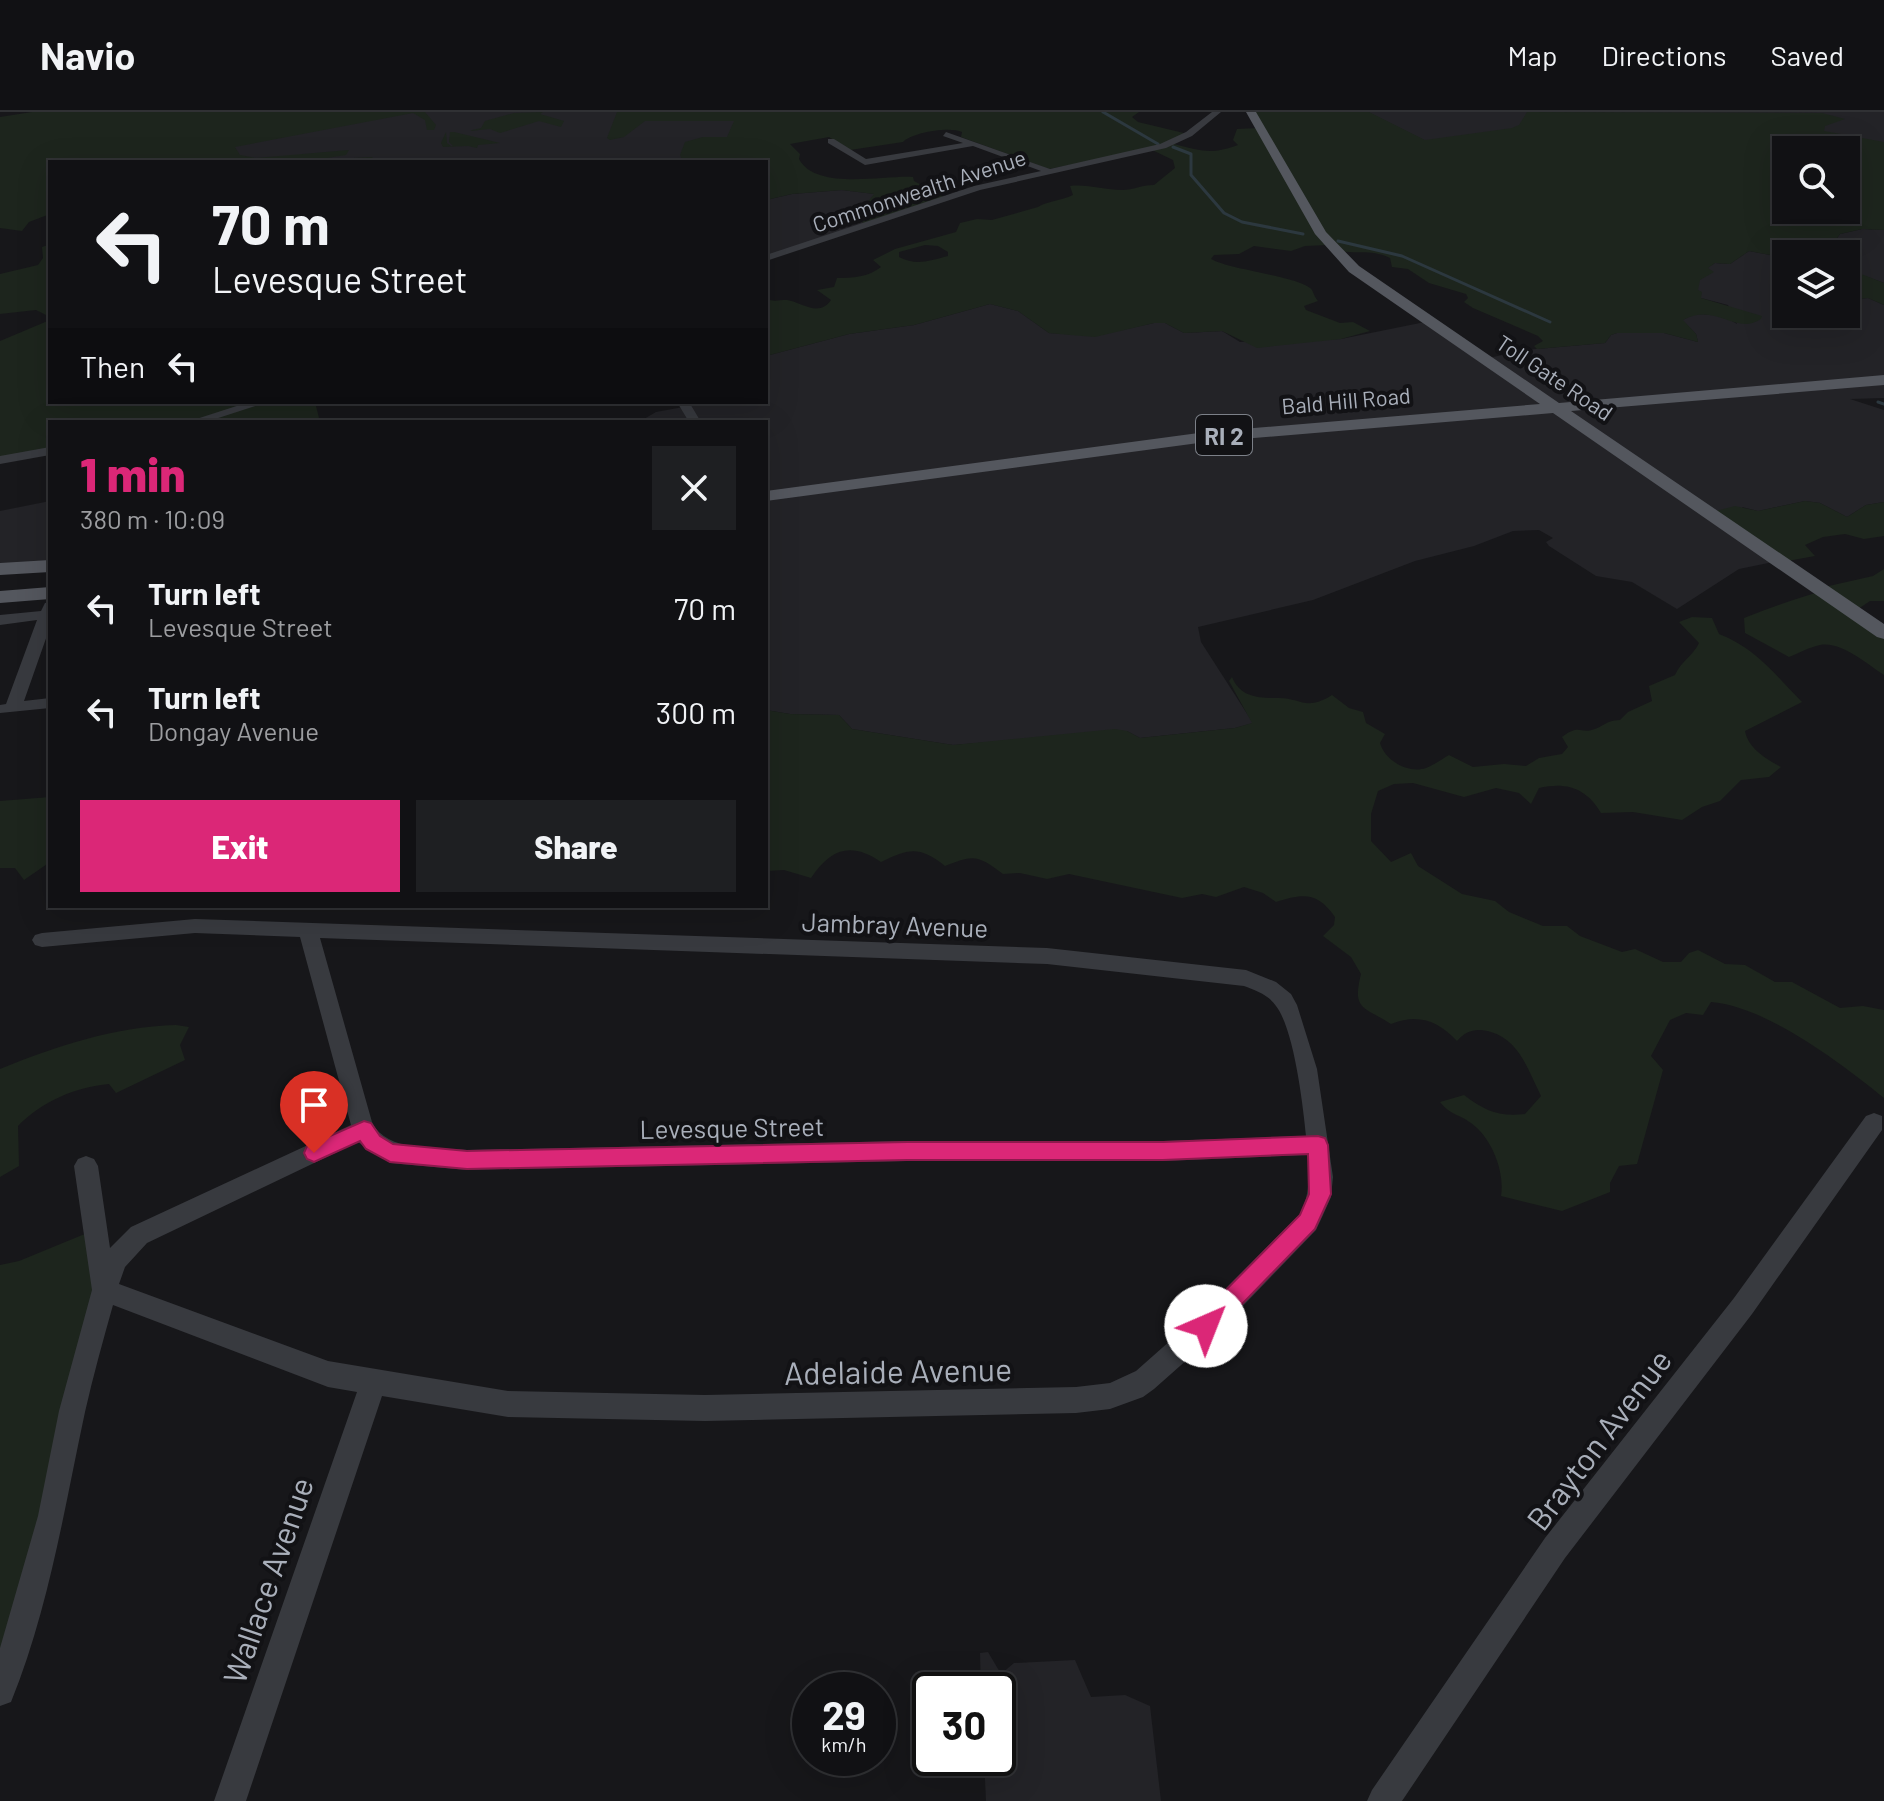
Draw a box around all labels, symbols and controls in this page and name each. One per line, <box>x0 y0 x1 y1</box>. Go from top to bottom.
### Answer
text: Navio <box>40 32 135 78</box>
text: Map <box>1508 38 1557 72</box>
text: Directions <box>1601 38 1727 72</box>
text: Saved <box>1771 38 1844 72</box>
map controls <box>1772 136 1860 328</box>
button: search <box>1772 136 1860 224</box>
street label: Commonwealth Avenue <box>809 143 1029 237</box>
text: 70 m <box>212 189 330 256</box>
icon: left <box>80 192 184 296</box>
button: layers <box>1772 240 1860 328</box>
text: Levesque Street <box>212 257 468 300</box>
street label: Toll Gate Road <box>1492 329 1618 425</box>
icon: left <box>161 344 205 388</box>
text: Then <box>80 348 145 384</box>
street label: Bald Hill Road <box>1280 381 1412 419</box>
road number: RI 2 <box>1196 415 1252 455</box>
text: 1 min <box>80 444 186 502</box>
button: close <box>652 446 736 530</box>
text: 380 m · 10:09 <box>80 503 225 534</box>
text: Turn left <box>148 575 261 611</box>
icon: left <box>80 586 124 630</box>
text: 70 m <box>674 590 736 626</box>
text: Levesque Street <box>148 611 333 642</box>
text: Turn left <box>148 679 261 715</box>
icon: left <box>80 690 124 734</box>
text: 300 m <box>656 694 736 730</box>
text: Dongay Avenue <box>148 715 319 746</box>
button: Exit <box>80 800 400 892</box>
button: Share <box>416 800 736 892</box>
street label: Jambray Avenue <box>801 905 989 943</box>
pin <box>280 1071 348 1153</box>
icon: arrive <box>292 1083 336 1127</box>
street label: Levesque Street <box>639 1110 825 1144</box>
position arrow <box>1164 1284 1248 1368</box>
street label: Brayton Avenue <box>1518 1341 1678 1537</box>
street label: Adelaide Avenue <box>784 1349 1012 1391</box>
street label: Wallace Avenue <box>214 1472 320 1688</box>
speed limit sign: 30 <box>912 1672 1016 1776</box>
text: 29 <box>822 1690 866 1738</box>
text: km/h <box>821 1732 867 1756</box>

